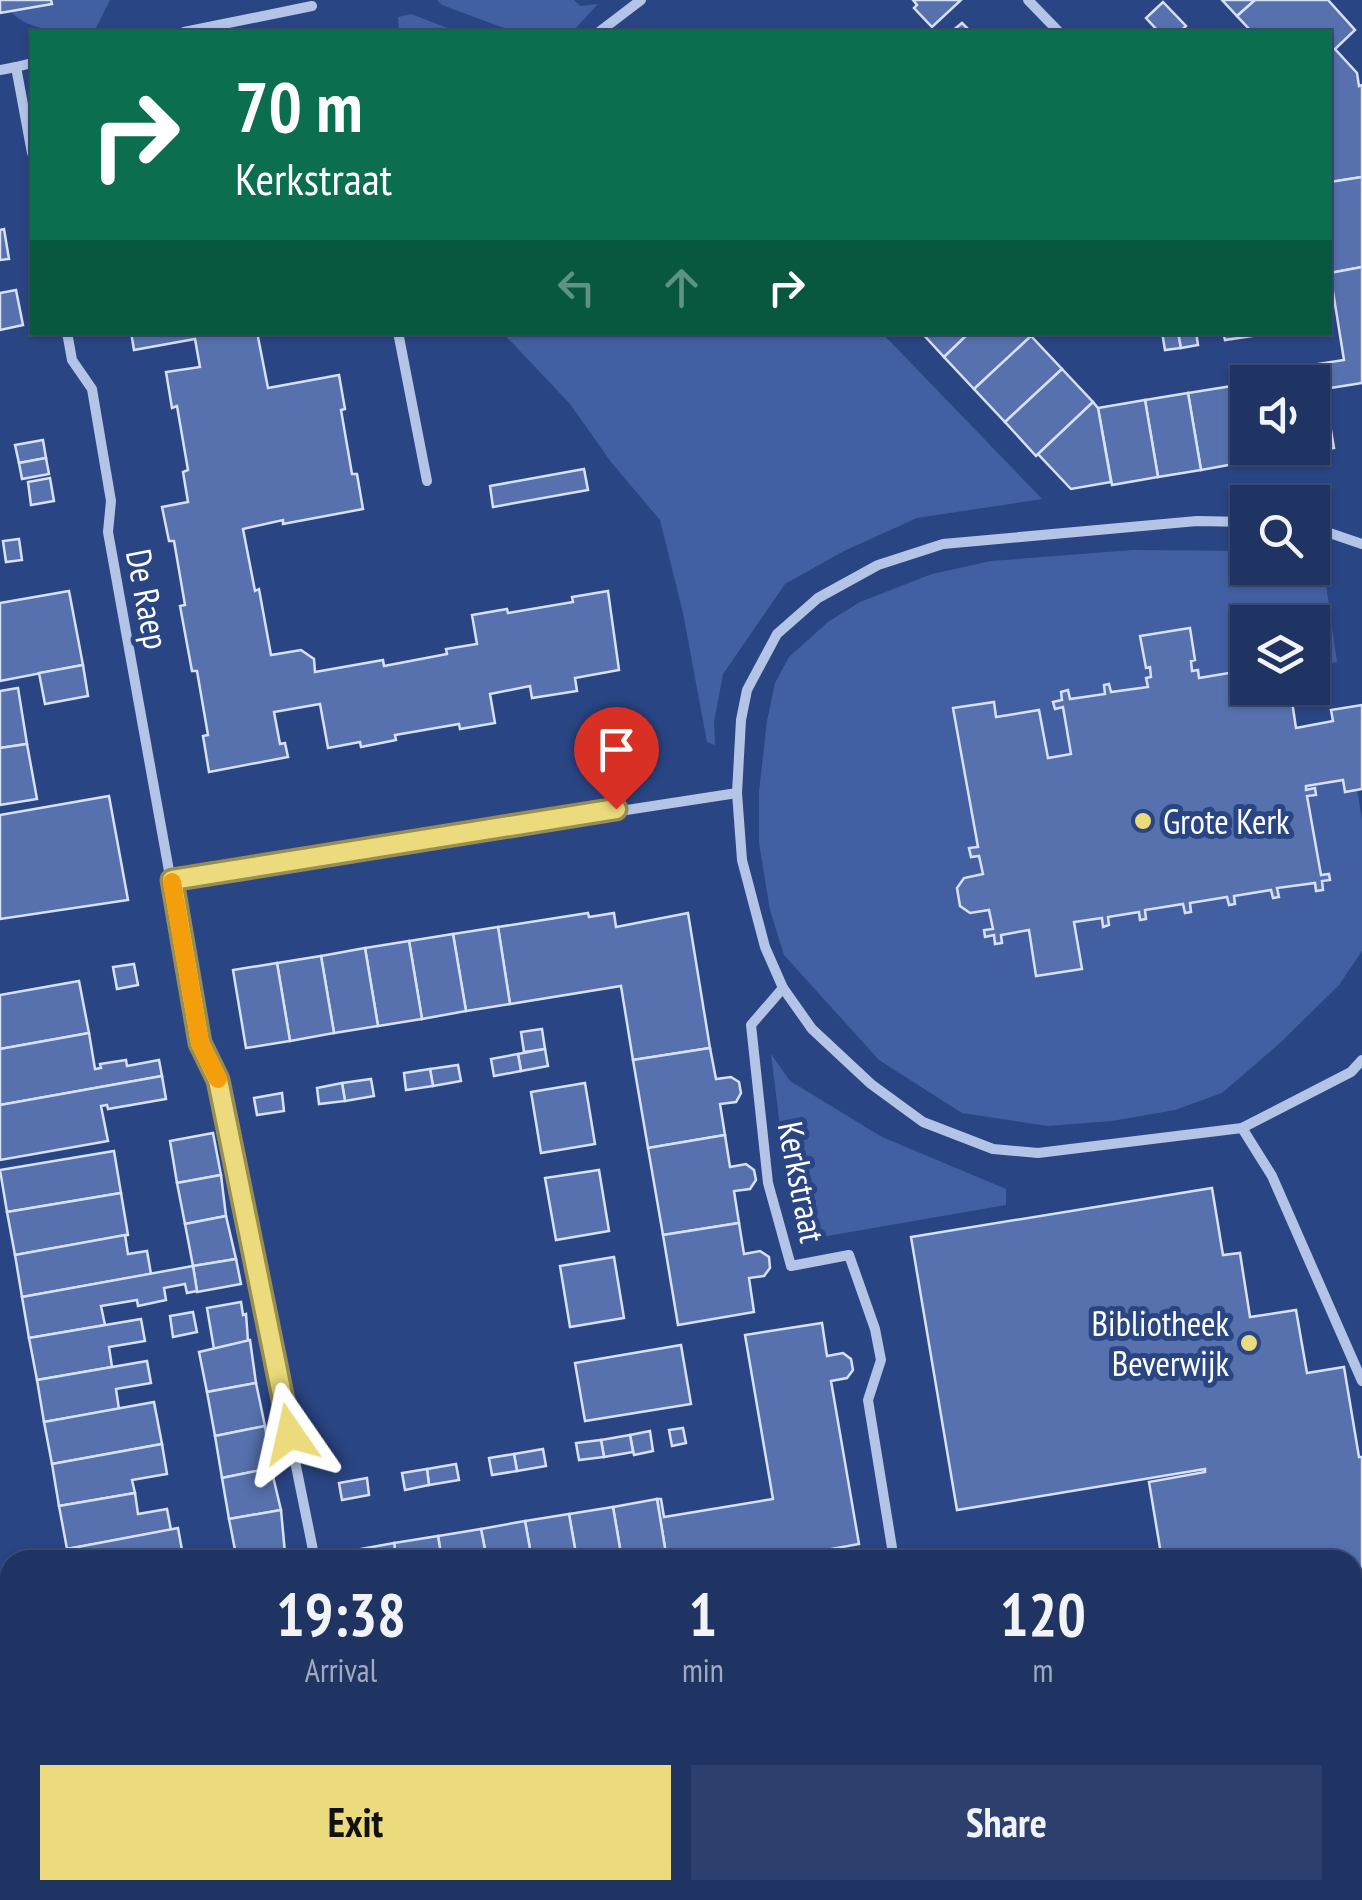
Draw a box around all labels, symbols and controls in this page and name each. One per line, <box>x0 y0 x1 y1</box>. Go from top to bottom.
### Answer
text: 70 m <box>235 61 363 151</box>
icon: right <box>70 70 200 200</box>
text: Kerkstraat <box>235 149 392 207</box>
icon: left <box>549 260 604 315</box>
icon: ahead <box>654 260 709 315</box>
icon: right <box>759 260 814 315</box>
map controls <box>1230 365 1330 705</box>
button: sound <box>1230 365 1330 465</box>
button: search <box>1230 485 1330 585</box>
street label: De Raep <box>116 545 180 653</box>
button: layers <box>1230 605 1330 705</box>
pin <box>574 707 659 810</box>
icon: arrive <box>589 722 644 777</box>
place label: Grote Kerk <box>1163 798 1290 844</box>
marker: Grote Kerk <box>1132 810 1154 832</box>
street label: Kerkstraat <box>768 1118 836 1247</box>
place label: Bibliotheek Beverwijk <box>1092 1300 1229 1386</box>
marker: Bibliotheek Beverwijk <box>1238 1332 1260 1354</box>
position arrow <box>238 1382 342 1486</box>
text: 19:38 <box>276 1575 406 1653</box>
text: 1 <box>689 1575 717 1653</box>
text: 120 <box>1000 1575 1086 1653</box>
text: Arrival <box>305 1649 377 1691</box>
text: min <box>682 1649 724 1691</box>
text: m <box>1032 1649 1053 1691</box>
button: Exit <box>40 1765 671 1880</box>
button: Share <box>691 1765 1322 1880</box>

